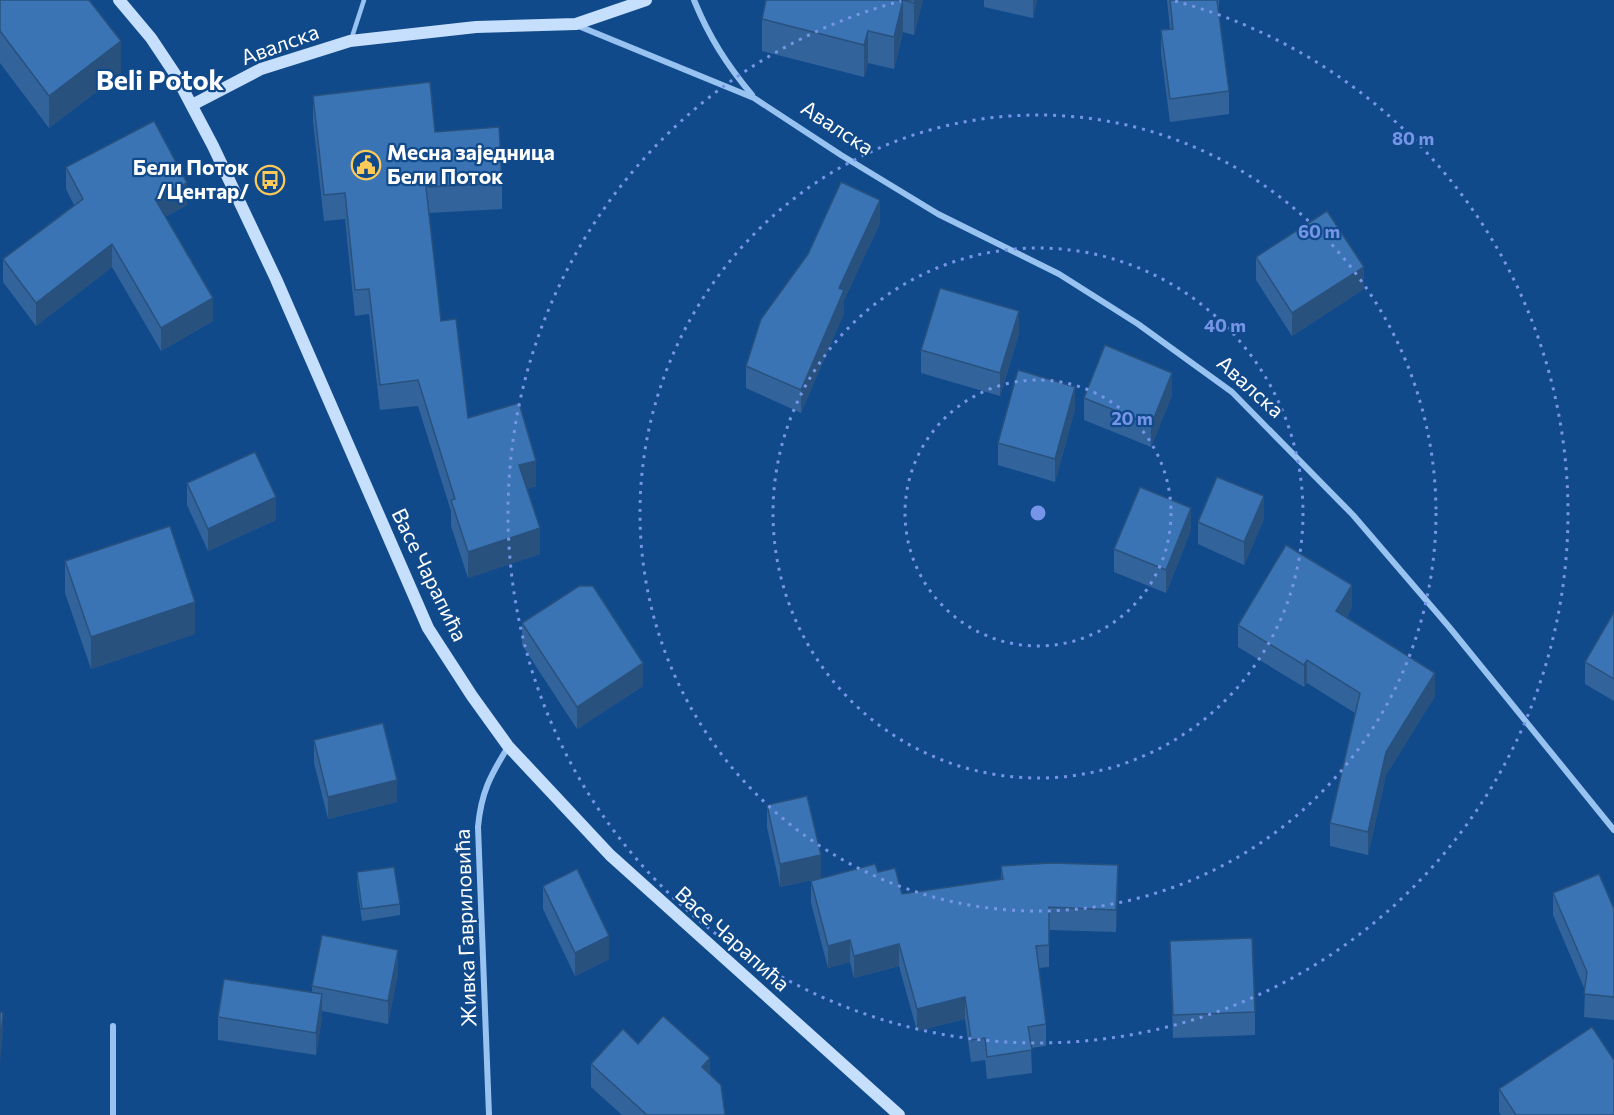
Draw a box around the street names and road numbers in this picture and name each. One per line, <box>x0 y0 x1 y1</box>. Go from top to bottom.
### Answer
street label: Авалска <box>237 18 322 69</box>
street label: Авалска <box>797 94 879 159</box>
street label: Авалска <box>1212 349 1290 422</box>
street label: Васе Чарапића <box>387 504 473 645</box>
street label: Живка Гавриловића <box>449 829 480 1028</box>
street label: Васе Чарапића <box>671 880 795 996</box>

